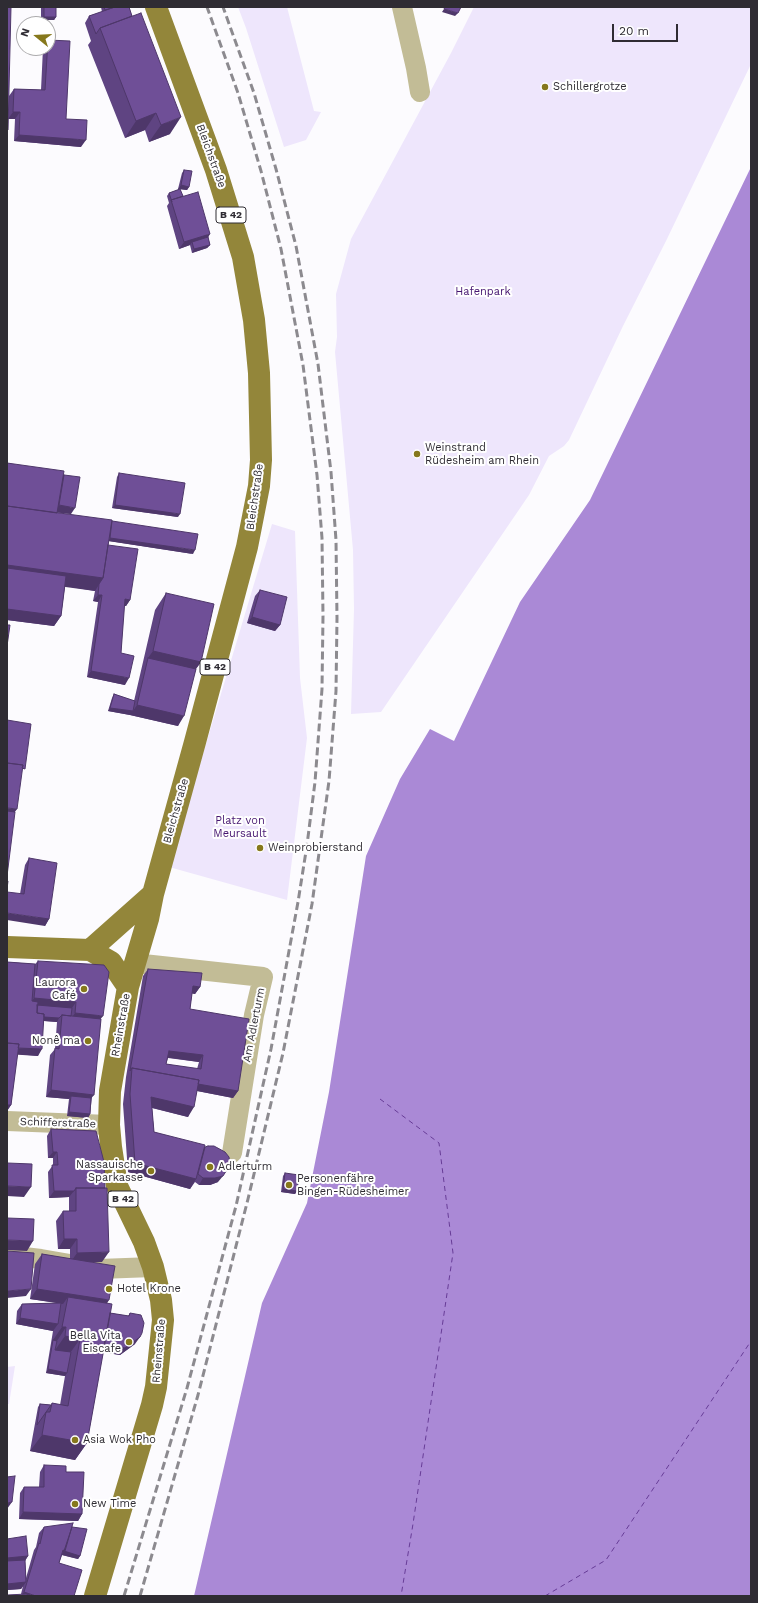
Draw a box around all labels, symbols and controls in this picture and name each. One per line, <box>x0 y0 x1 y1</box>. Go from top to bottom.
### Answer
north arrow <box>16 16 56 56</box>
scale bar <box>614 16 680 42</box>
text: 20 m <box>619 24 649 38</box>
text: N <box>18 27 33 38</box>
place label: Schillergrotze <box>553 80 627 94</box>
marker: Schillergrotze <box>540 82 550 92</box>
street label: Bleichstraße <box>193 122 229 190</box>
road number: B 42 <box>216 207 246 223</box>
park label: Hafenpark <box>455 285 511 299</box>
place label: Weinstrand Rüdesheim am Rhein <box>425 441 539 467</box>
marker: Weinstrand Rüdesheim am Rhein <box>412 449 422 459</box>
street label: Bleichstraße <box>244 463 266 531</box>
road number: B 42 <box>200 659 230 675</box>
street label: Bleichstraße <box>160 777 192 845</box>
park label: Platz von Meursault <box>213 814 267 840</box>
place label: Weinprobierstand <box>268 841 363 855</box>
marker: Weinprobierstand <box>255 843 265 853</box>
place label: Laurora Café <box>35 976 76 1002</box>
marker: Laurora Café <box>79 984 89 994</box>
street label: Am Adlerturm <box>240 987 268 1063</box>
street label: Rheinstraße <box>109 992 133 1058</box>
place label: Nonê ma <box>32 1034 80 1048</box>
marker: Nonê ma <box>83 1036 93 1046</box>
street label: Schifferstraße <box>20 1115 96 1131</box>
place label: Nassauische Sparkasse <box>76 1158 143 1184</box>
place label: Adlerturm <box>218 1160 272 1174</box>
marker: Adlerturm <box>205 1162 215 1172</box>
marker: Nassauische Sparkasse <box>146 1166 156 1176</box>
place label: Personenfähre Bingen-Rüdesheimer <box>297 1172 409 1198</box>
marker: Personenfähre Bingen-Rüdesheimer <box>284 1180 294 1190</box>
road number: B 42 <box>108 1191 138 1207</box>
place label: Hotel Krone <box>117 1282 181 1296</box>
marker: Hotel Krone <box>104 1284 114 1294</box>
street label: Rheinstraße <box>150 1318 168 1384</box>
place label: Bella Vita Eiscafe <box>70 1329 121 1355</box>
marker: Bella Vita Eiscafe <box>124 1337 134 1347</box>
place label: Asia Wok Pho <box>83 1433 156 1447</box>
marker: Asia Wok Pho <box>70 1435 80 1445</box>
place label: New Time <box>83 1497 136 1511</box>
marker: New Time <box>70 1499 80 1509</box>

